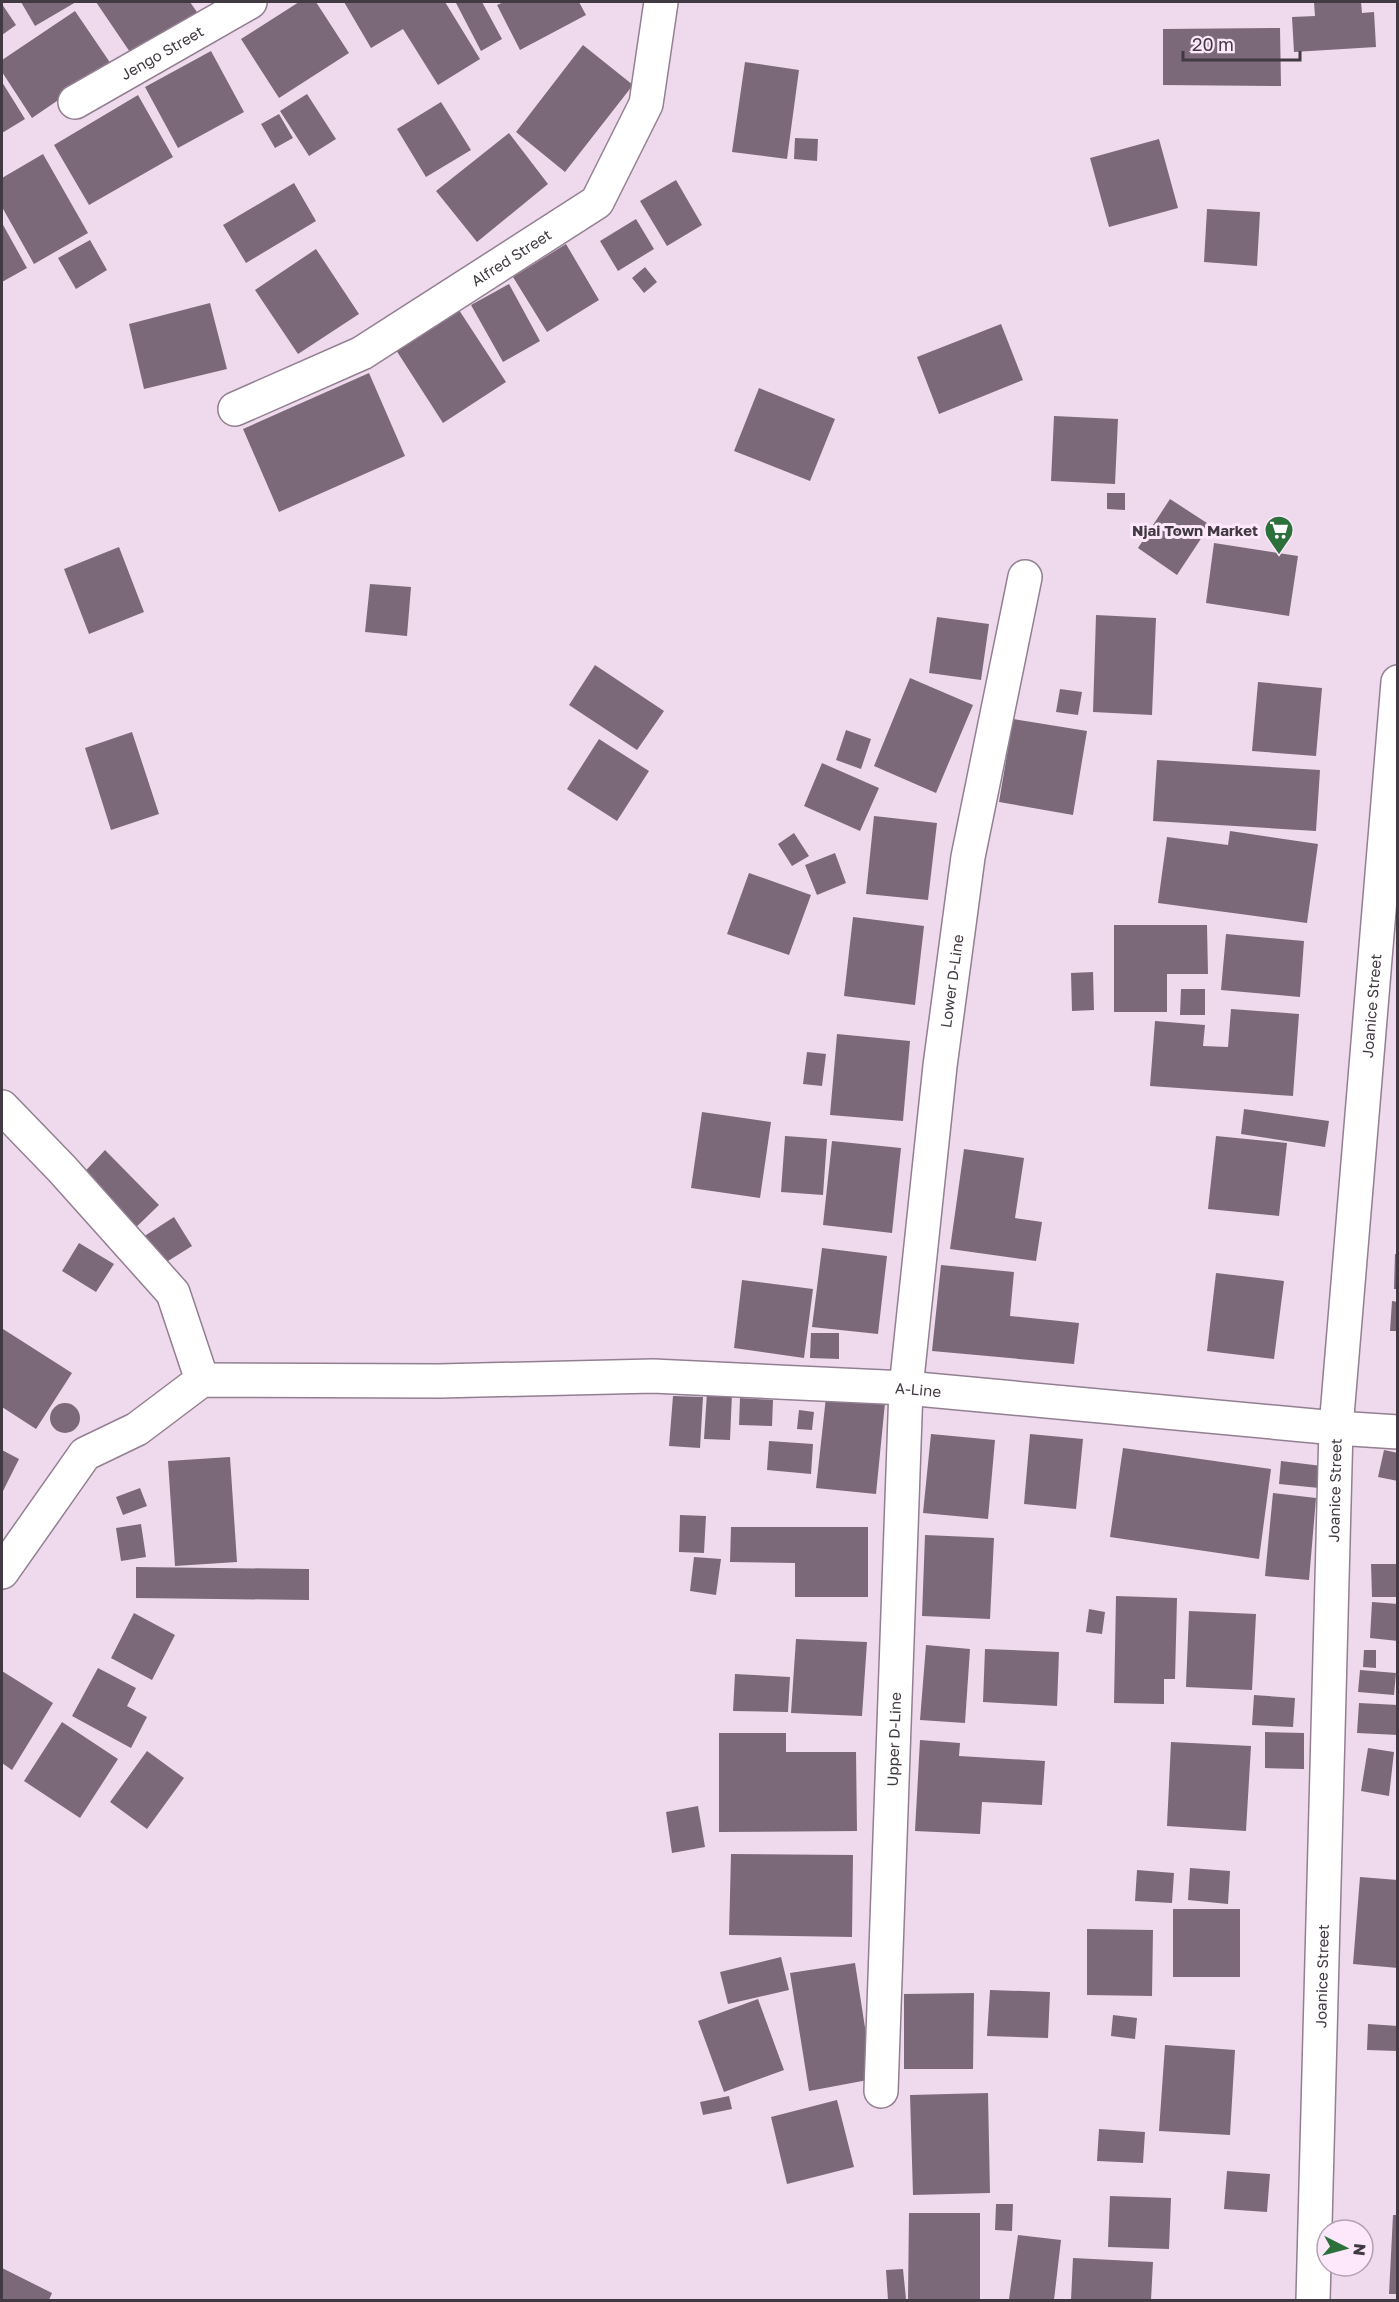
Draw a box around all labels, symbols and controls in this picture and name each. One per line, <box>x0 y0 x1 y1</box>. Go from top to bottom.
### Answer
street label: Jengo Street <box>117 22 207 83</box>
scale bar <box>1183 24 1300 62</box>
text: 20 m <box>1192 33 1234 55</box>
street label: Alfred Street <box>468 225 554 290</box>
supermarket icon: Njai Town Market <box>1263 514 1295 556</box>
place label: Njai Town Market <box>1132 521 1258 539</box>
street label: Lower D-Line <box>936 933 967 1029</box>
street label: Joanice Street <box>1358 953 1384 1058</box>
street label: A-Line <box>895 1378 942 1400</box>
street label: Joanice Street <box>1324 1438 1345 1543</box>
street label: Upper D-Line <box>883 1691 904 1787</box>
street label: Joanice Street <box>1311 1924 1332 2028</box>
north arrow <box>1315 2218 1375 2278</box>
text: N <box>1349 2242 1370 2257</box>

